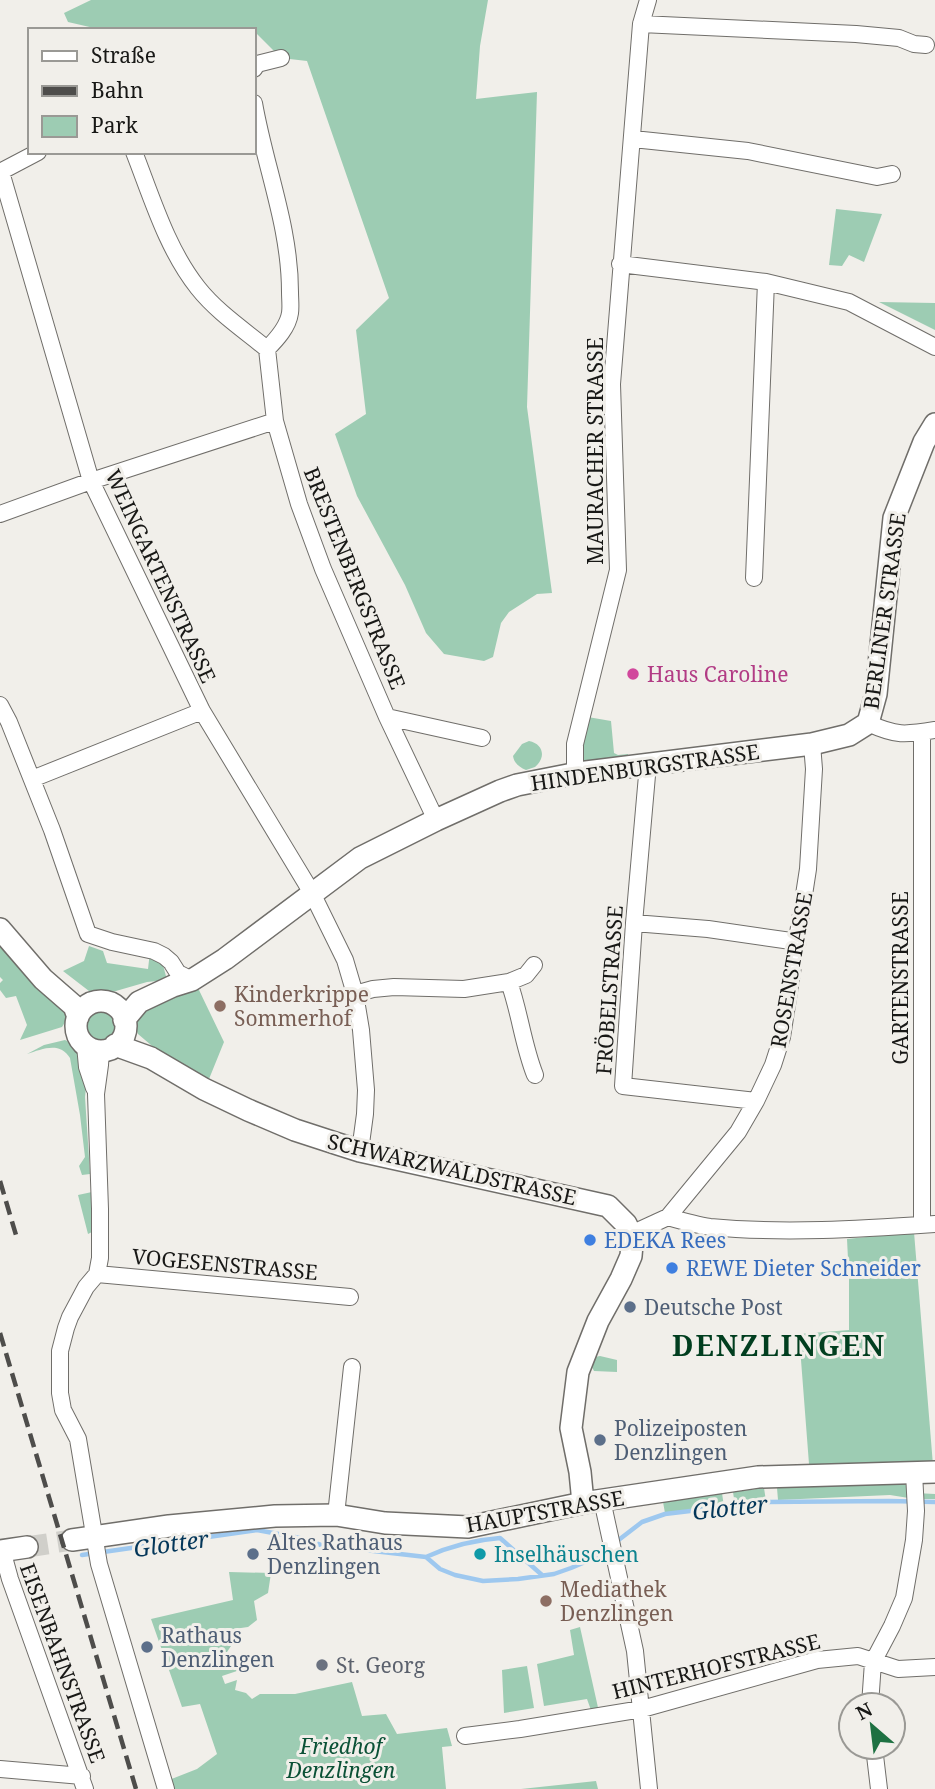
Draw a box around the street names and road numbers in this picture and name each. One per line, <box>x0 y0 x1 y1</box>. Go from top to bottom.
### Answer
street label: MAURACHER STRASSE <box>581 337 609 565</box>
street label: BRESTENBERGSTRASSE <box>298 463 412 693</box>
street label: WEINGARTENSTRASSE <box>99 465 223 687</box>
street label: BERLINER STRASSE <box>856 511 912 711</box>
street label: HINDENBURGSTRASSE <box>529 737 761 797</box>
street label: ROSENSTRASSE <box>764 890 818 1050</box>
street label: GARTENSTRASSE <box>886 891 914 1065</box>
street label: FRÖBELSTRASSE <box>589 904 629 1076</box>
street label: SCHWARZWALDSTRASSE <box>325 1127 579 1211</box>
street label: VOGESENSTRASSE <box>131 1242 319 1286</box>
street label: HAUPTSTRASSE <box>464 1483 626 1539</box>
street label: EISENBAHNSTRASSE <box>14 1559 112 1767</box>
street label: HINTERHOFSTRASSE <box>609 1627 823 1705</box>

